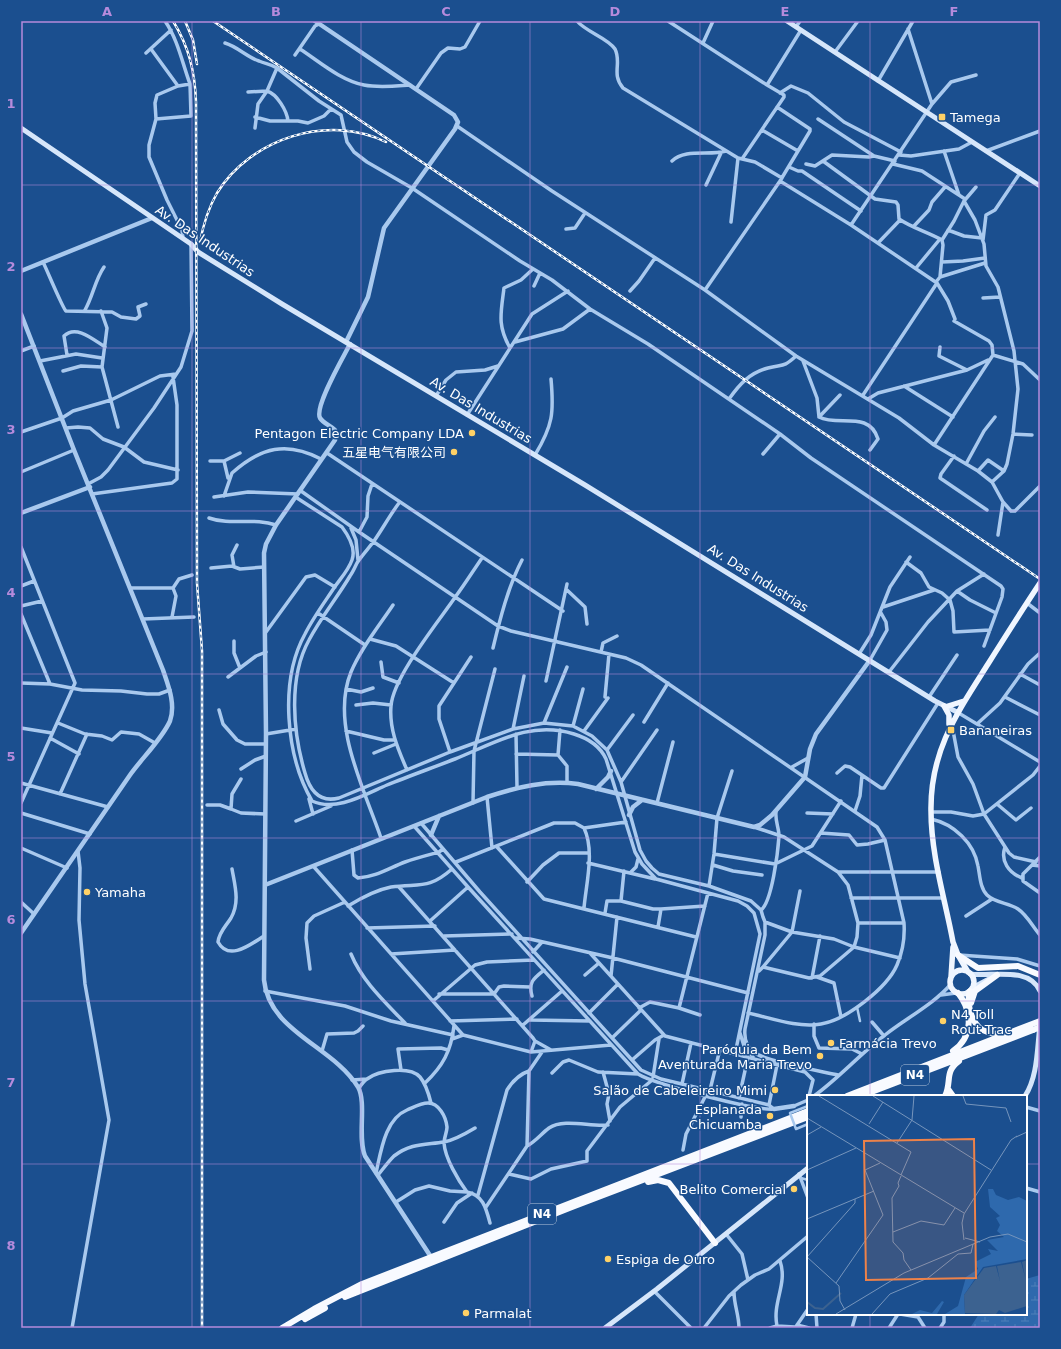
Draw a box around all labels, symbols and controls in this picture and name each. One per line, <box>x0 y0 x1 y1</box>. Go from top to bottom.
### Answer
text: A <box>102 4 112 19</box>
text: B <box>271 4 281 19</box>
text: C <box>441 4 451 19</box>
text: D <box>610 4 621 19</box>
text: E <box>781 4 789 19</box>
text: F <box>950 4 958 19</box>
text: 1 <box>6 96 16 111</box>
place label: Tamega <box>949 110 1001 125</box>
marker: Tamega <box>937 112 947 122</box>
street label: Av. Das Industrias <box>153 202 258 280</box>
text: 2 <box>6 259 16 274</box>
street label: Av. Das Industrias <box>427 374 535 446</box>
text: 3 <box>6 422 16 437</box>
place label: Pentagon Electric Company LDA <box>255 426 464 441</box>
marker: Pentagon Electric Company LDA <box>467 428 477 438</box>
place label: 五星电气有限公司 <box>342 445 446 460</box>
marker: 五星电气有限公司 <box>449 447 459 457</box>
street label: Av. Das Industrias <box>705 541 811 615</box>
text: 4 <box>6 585 16 600</box>
place label: Bananeiras <box>959 723 1032 738</box>
marker: Bananeiras <box>946 725 956 735</box>
text: 5 <box>6 749 16 764</box>
place label: Yamaha <box>94 885 146 900</box>
marker: Yamaha <box>82 887 92 897</box>
text: 6 <box>6 912 16 927</box>
place label: N4 Toll Rout Trac <box>951 1007 1011 1037</box>
marker: N4 Toll Rout Trac <box>938 1016 948 1026</box>
place label: Farmácia Trevo <box>839 1036 937 1051</box>
marker: Farmácia Trevo <box>826 1038 836 1048</box>
place label: Paróquia da Bem Aventurada Maria Trevo <box>658 1042 812 1072</box>
marker: Paróquia da Bem Aventurada Maria Trevo <box>815 1051 825 1061</box>
road number: N4 <box>901 1065 929 1085</box>
text: 7 <box>6 1075 16 1090</box>
place label: Salão de Cabeleireiro Mimi <box>593 1083 767 1098</box>
marker: Salão de Cabeleireiro Mimi <box>770 1085 780 1095</box>
inset map <box>807 1095 1027 1315</box>
place label: Esplanada Chicuamba <box>689 1102 762 1132</box>
marker: Esplanada Chicuamba <box>765 1111 775 1121</box>
place label: Belito Comercial <box>680 1182 786 1197</box>
marker: Belito Comercial <box>789 1184 799 1194</box>
road number: N4 <box>528 1204 556 1224</box>
text: 8 <box>6 1238 16 1253</box>
place label: Espiga de Ouro <box>616 1252 715 1267</box>
marker: Espiga de Ouro <box>603 1254 613 1264</box>
place label: Parmalat <box>474 1306 532 1321</box>
marker: Parmalat <box>461 1308 471 1318</box>

